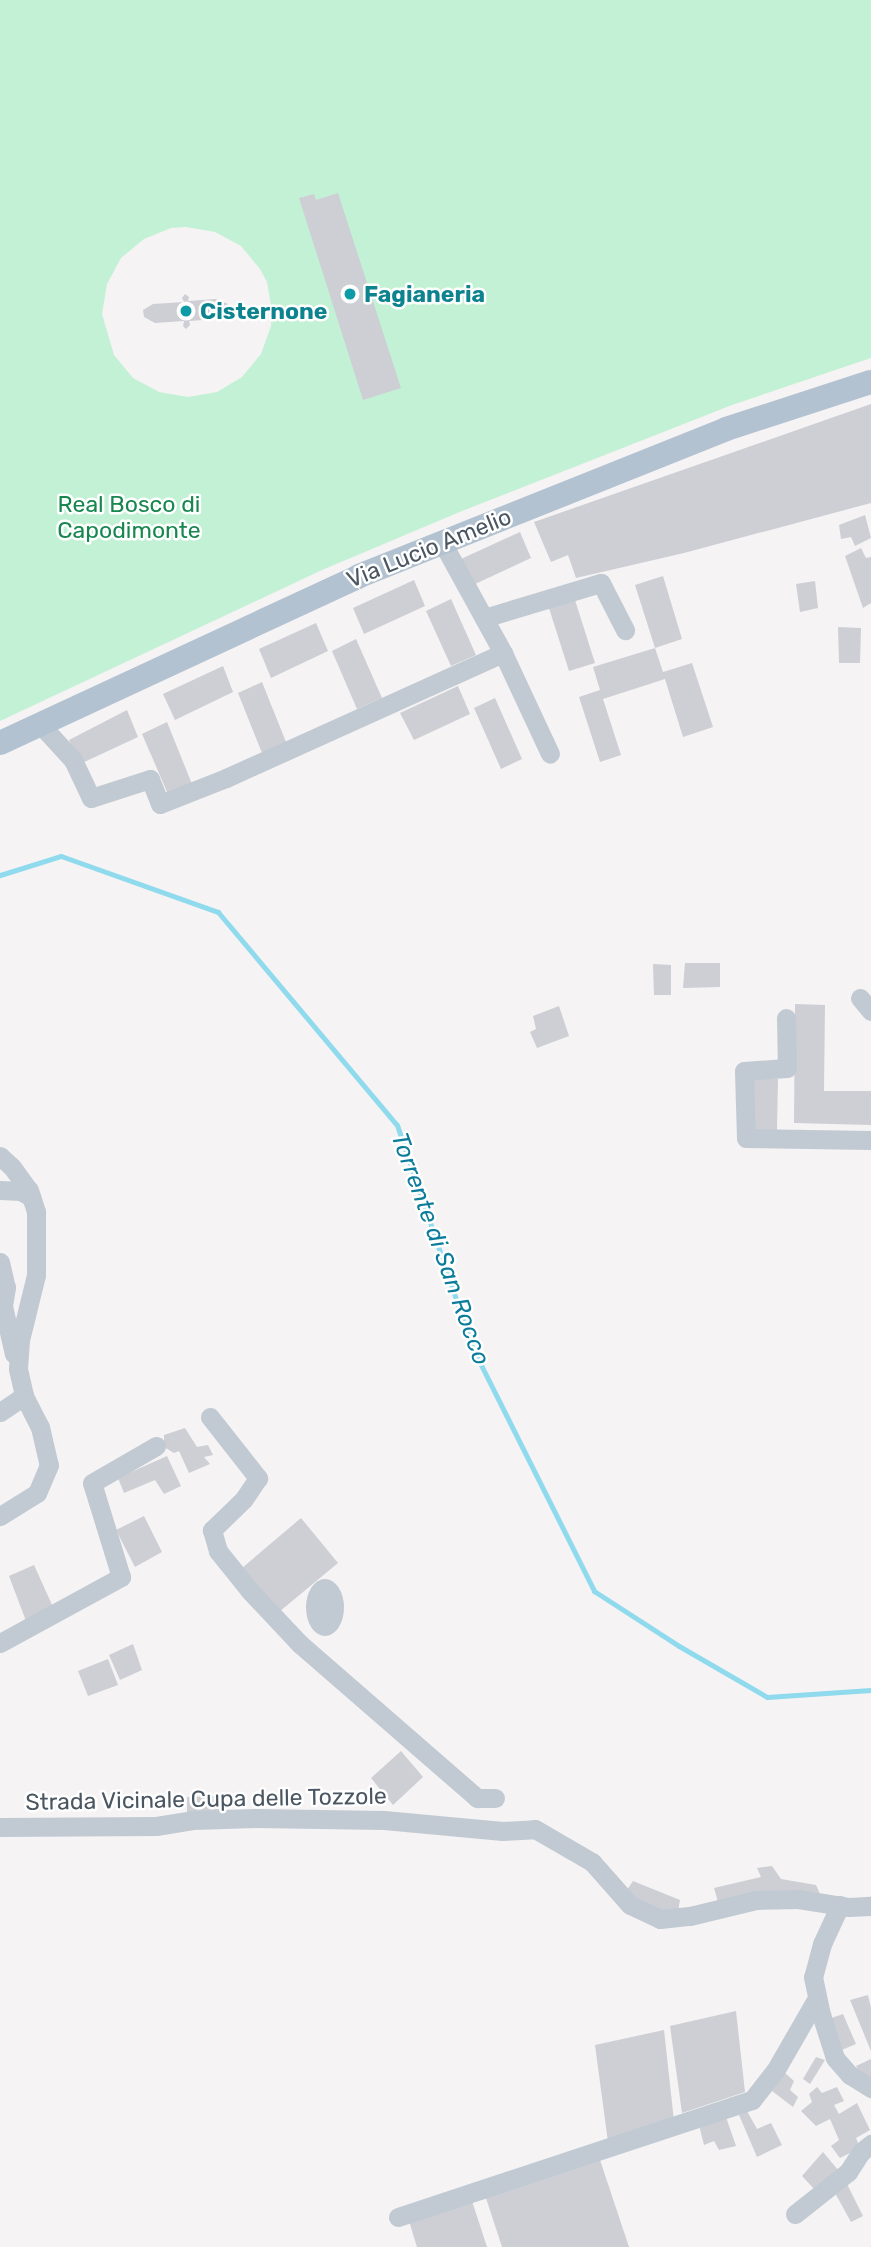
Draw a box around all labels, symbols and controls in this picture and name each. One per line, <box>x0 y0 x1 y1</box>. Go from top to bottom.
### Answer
place label: Fagianeria <box>364 280 485 308</box>
marker: Fagianeria <box>342 286 358 302</box>
place label: Cisternone <box>200 297 328 325</box>
marker: Cisternone <box>178 303 194 319</box>
park label: Real Bosco di Capodimonte <box>57 490 201 544</box>
street label: Via Lucio Amelio <box>342 502 516 594</box>
water label: Torrente di San Rocco <box>385 1129 495 1369</box>
street label: Strada Vicinale Cupa delle Tozzole <box>24 1782 388 1816</box>

